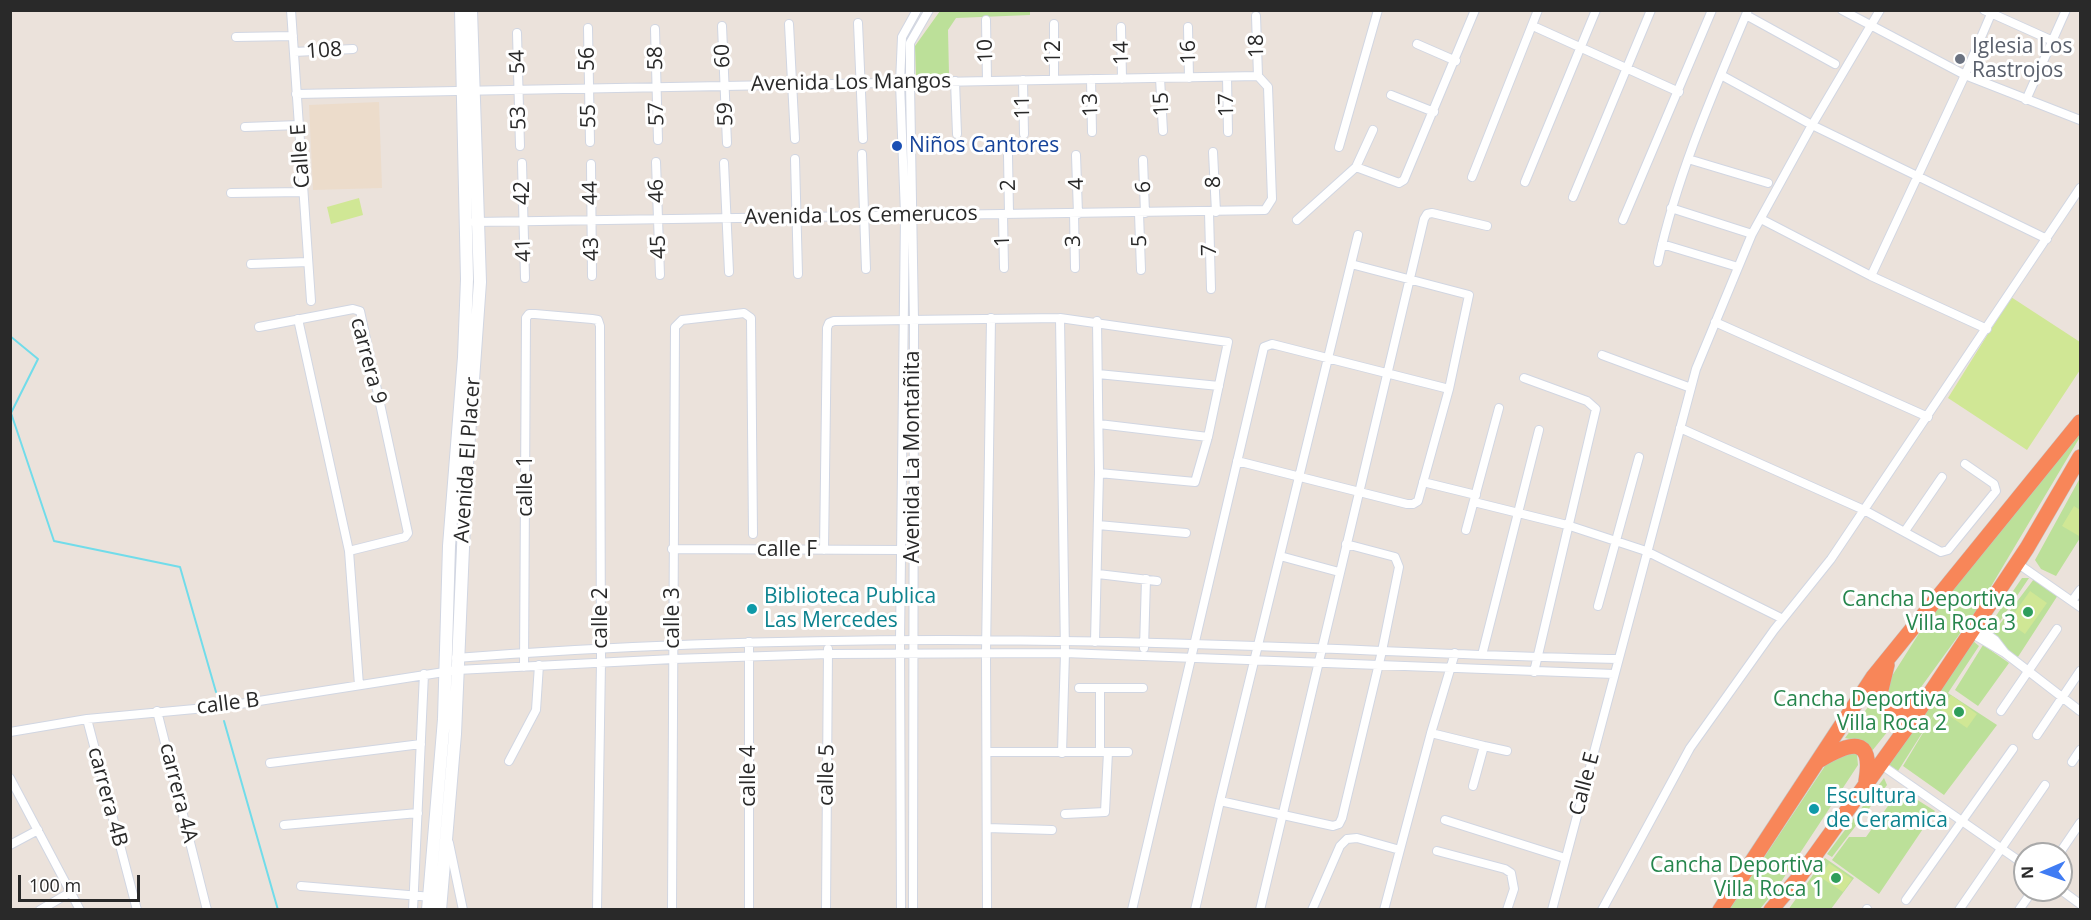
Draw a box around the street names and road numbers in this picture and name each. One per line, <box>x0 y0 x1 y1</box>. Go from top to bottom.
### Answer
street label: 18 <box>1244 34 1270 58</box>
street label: 108 <box>305 37 343 65</box>
street label: 10 <box>973 39 999 63</box>
street label: 12 <box>1041 40 1067 64</box>
street label: 16 <box>1176 40 1202 64</box>
street label: 14 <box>1109 41 1135 65</box>
street label: 60 <box>710 44 736 68</box>
street label: 58 <box>643 46 669 70</box>
street label: 56 <box>575 47 601 71</box>
street label: 54 <box>505 50 531 74</box>
street label: Avenida Los Mangos <box>751 69 951 97</box>
street label: 15 <box>1149 91 1175 117</box>
street label: 13 <box>1078 93 1104 117</box>
street label: 17 <box>1214 93 1240 117</box>
street label: 11 <box>1010 95 1036 119</box>
street label: 59 <box>713 101 739 127</box>
street label: 57 <box>644 102 670 126</box>
street label: 55 <box>576 104 602 128</box>
street label: 53 <box>506 106 532 130</box>
street label: Calle E <box>286 123 316 189</box>
street label: 8 <box>1201 175 1227 189</box>
street label: 4 <box>1064 178 1090 190</box>
street label: 46 <box>644 179 670 203</box>
street label: 2 <box>996 179 1022 191</box>
street label: 42 <box>510 181 536 205</box>
street label: 44 <box>578 181 604 205</box>
street label: 6 <box>1131 181 1157 193</box>
street label: Avenida Los Cemerucos <box>744 201 978 231</box>
street label: 45 <box>646 235 672 259</box>
street label: 1 <box>990 235 1016 247</box>
street label: 3 <box>1061 235 1087 247</box>
street label: 5 <box>1127 235 1153 247</box>
street label: 43 <box>579 237 605 261</box>
street label: 41 <box>511 238 537 262</box>
street label: 7 <box>1197 244 1223 256</box>
street label: carrera 9 <box>344 315 392 407</box>
street label: Avenida La Montañita <box>900 351 926 563</box>
street label: Avenida El Placer <box>450 376 486 544</box>
street label: calle 1 <box>513 455 539 517</box>
street label: calle F <box>757 537 817 563</box>
street label: calle 2 <box>588 587 614 649</box>
street label: calle 3 <box>660 587 686 649</box>
street label: calle B <box>195 688 261 720</box>
street label: carrera 4A <box>153 741 203 845</box>
street label: carrera 4B <box>82 744 132 850</box>
street label: calle 5 <box>814 744 840 806</box>
street label: calle 4 <box>736 745 762 807</box>
street label: Calle E <box>1564 750 1606 818</box>

